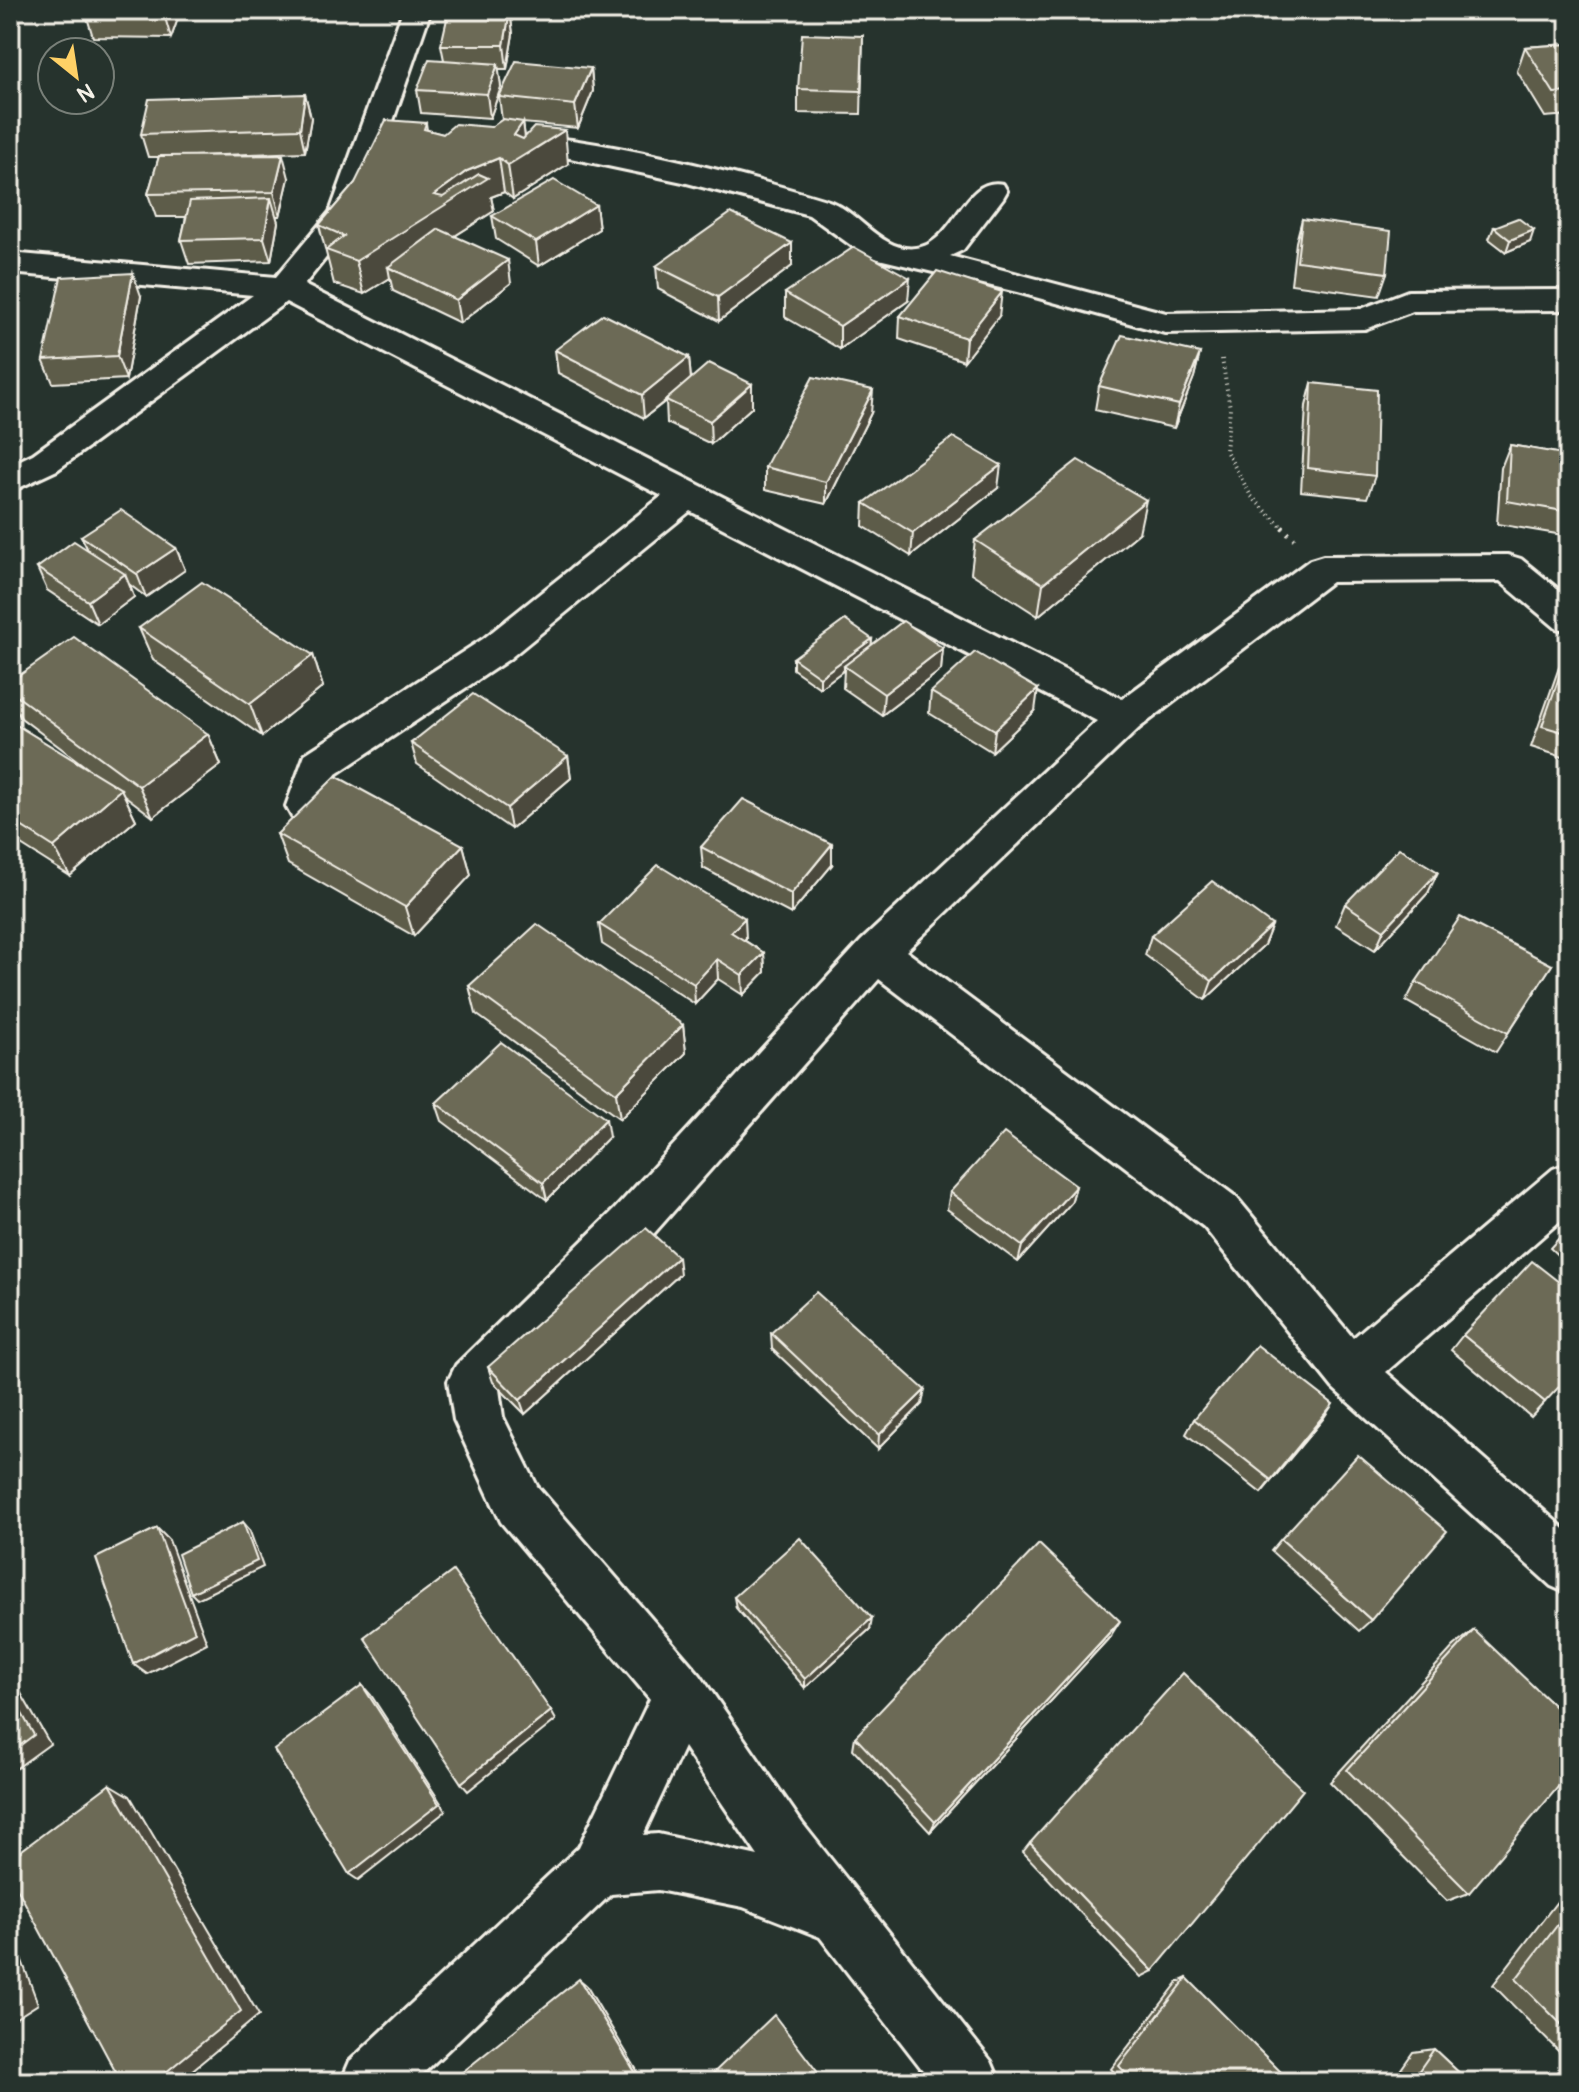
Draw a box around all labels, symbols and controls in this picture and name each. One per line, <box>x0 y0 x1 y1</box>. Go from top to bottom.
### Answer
north arrow <box>36 36 116 116</box>
text: N <box>72 77 99 108</box>

